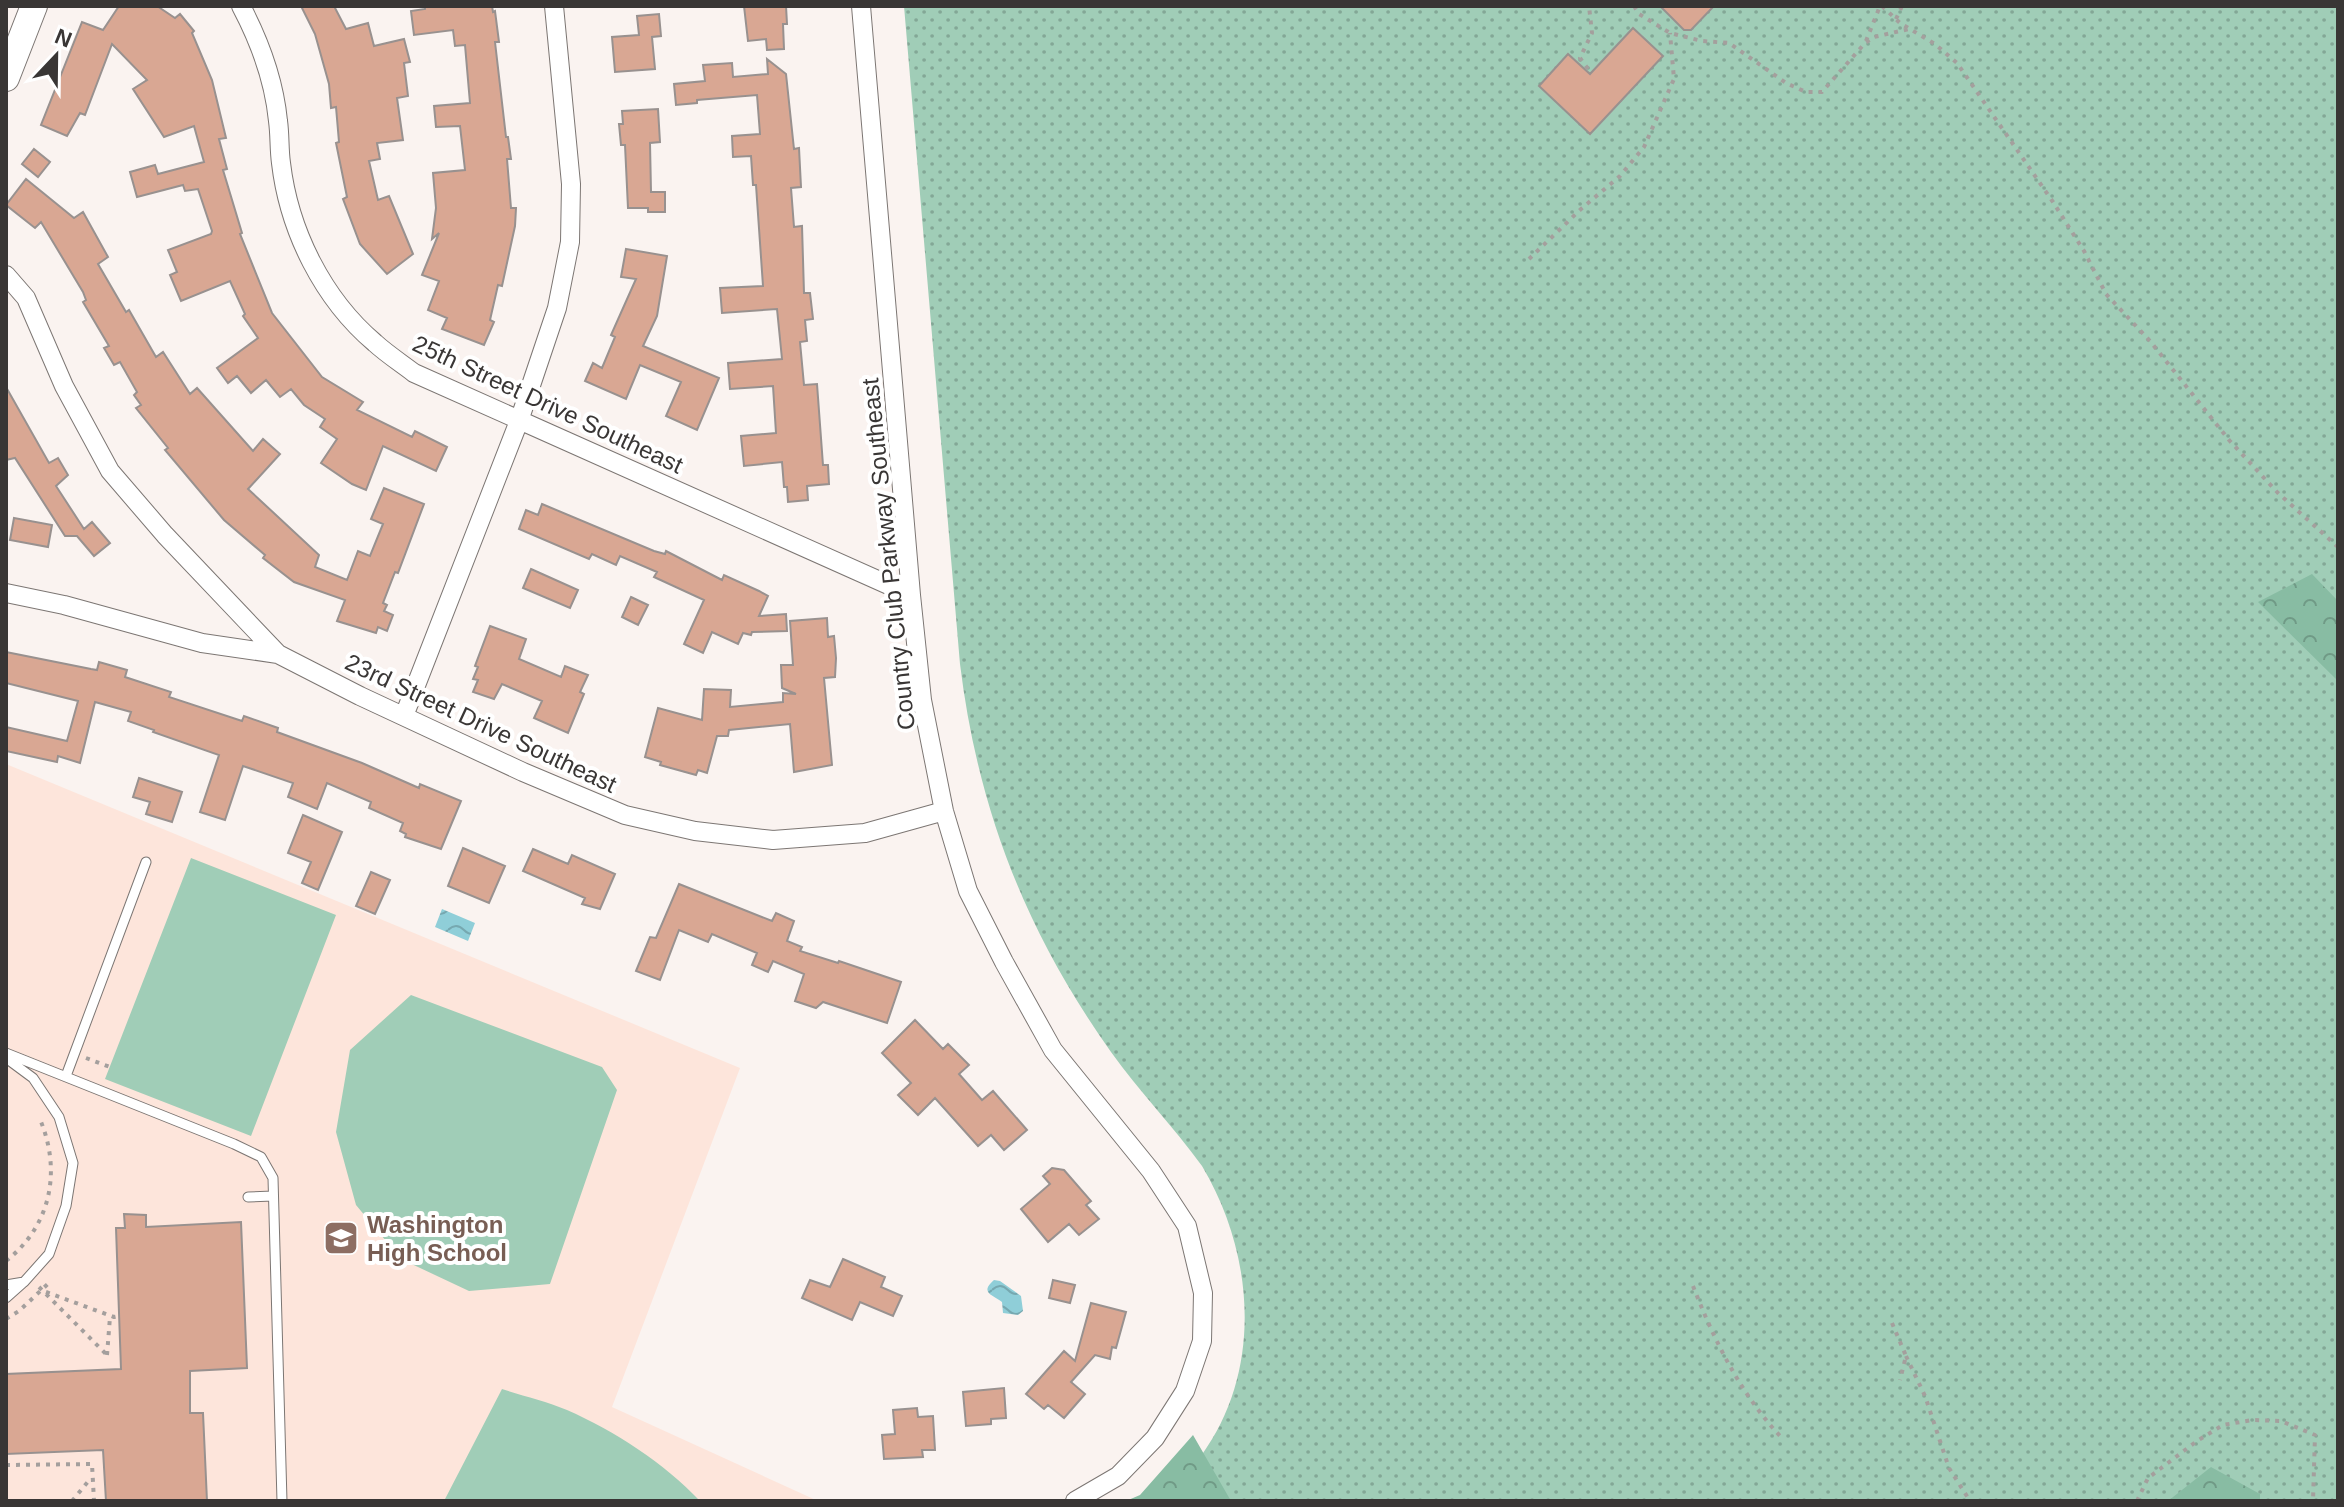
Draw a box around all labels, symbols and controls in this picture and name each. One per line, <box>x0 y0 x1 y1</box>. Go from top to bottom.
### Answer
north arrow <box>16 16 96 96</box>
text: N <box>51 23 75 52</box>
street label: 25th Street Drive Southeast <box>409 329 688 479</box>
street label: Country Club Parkway Southeast <box>856 376 920 731</box>
street label: 23rd Street Drive Southeast <box>341 648 621 798</box>
place label: Washington High School <box>367 1211 507 1266</box>
school or university icon: Washington High School <box>322 1219 360 1257</box>

